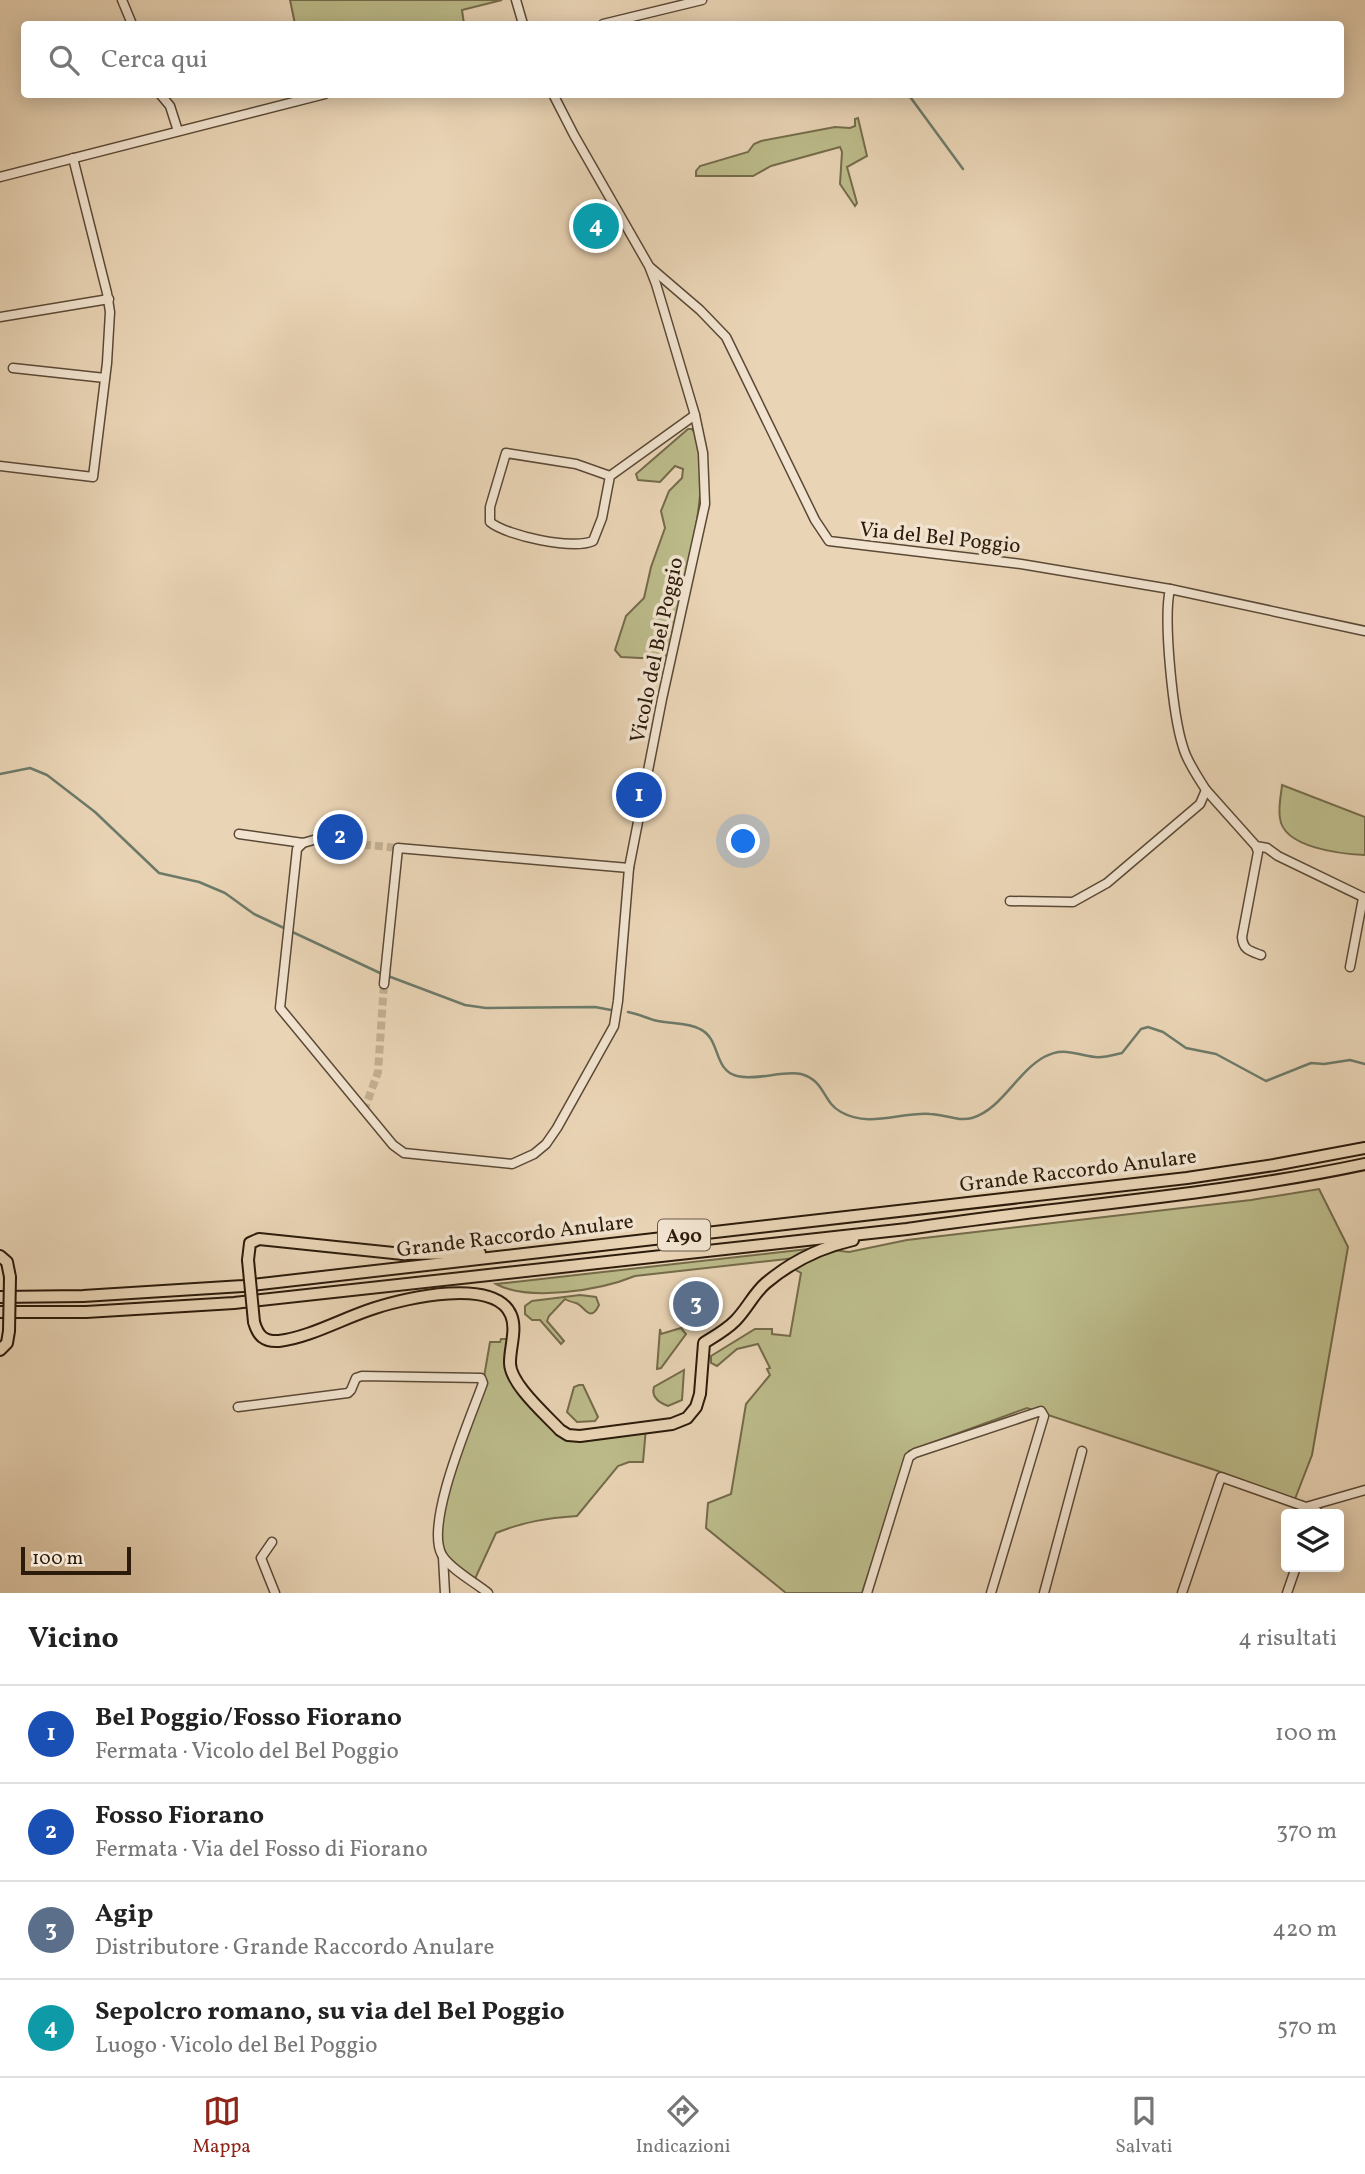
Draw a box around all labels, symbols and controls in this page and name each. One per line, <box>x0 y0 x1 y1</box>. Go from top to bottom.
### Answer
search box <box>21 21 1344 98</box>
icon: search <box>45 41 83 79</box>
text: Cerca qui <box>101 42 208 78</box>
pin: 4 <box>573 200 619 252</box>
street label: Via del Bel Poggio <box>858 516 1022 561</box>
street label: Vicolo del Bel Poggio <box>624 555 691 746</box>
pin: 1 <box>616 769 662 821</box>
pin: 2 <box>317 811 363 863</box>
your location <box>726 824 760 858</box>
street label: Grande Raccordo Anulare <box>958 1143 1198 1200</box>
street label: Grande Raccordo Anulare <box>395 1208 635 1265</box>
road number: A90 <box>658 1219 710 1250</box>
pin: 3 <box>673 1278 719 1330</box>
map controls <box>1281 1509 1344 1572</box>
button: layers <box>1281 1509 1344 1572</box>
scale bar <box>21 1544 131 1576</box>
text: 100 m <box>32 1546 83 1572</box>
text: Vicino <box>28 1618 119 1660</box>
text: 4 risultati <box>1238 1623 1337 1655</box>
text: Bel Poggio/Fosso Fiorano <box>95 1700 402 1736</box>
text: 1 <box>46 1718 56 1750</box>
text: 100 m <box>1275 1718 1337 1750</box>
text: Fermata · Vicolo del Bel Poggio <box>95 1736 399 1768</box>
text: Fosso Fiorano <box>95 1798 264 1834</box>
text: 2 <box>45 1816 57 1848</box>
text: 370 m <box>1276 1816 1337 1848</box>
text: Fermata · Via del Fosso di Fiorano <box>95 1834 428 1866</box>
text: Agip <box>95 1896 153 1932</box>
text: 3 <box>45 1914 57 1946</box>
text: 420 m <box>1272 1914 1337 1946</box>
text: Distributore · Grande Raccordo Anulare <box>95 1932 494 1964</box>
text: Sepolcro romano, su via del Bel Poggio <box>95 1994 565 2030</box>
text: 4 <box>44 2012 58 2044</box>
text: 570 m <box>1277 2012 1337 2044</box>
text: Luogo · Vicolo del Bel Poggio <box>95 2030 378 2062</box>
tab: Mappa <box>192 2092 251 2160</box>
tab: Indicazioni <box>636 2092 731 2160</box>
tab: Salvati <box>1115 2092 1173 2160</box>

